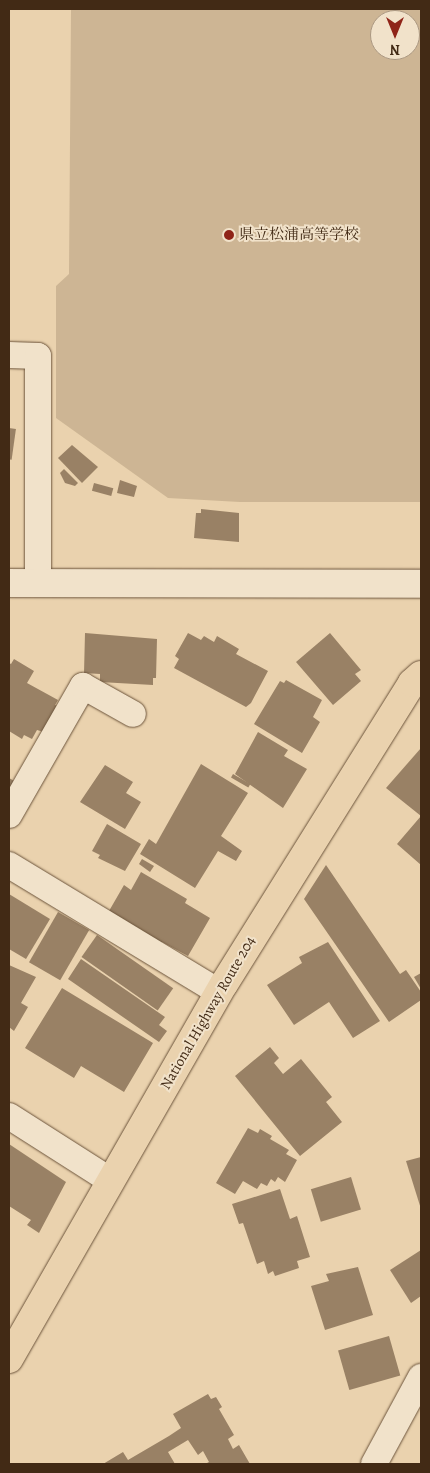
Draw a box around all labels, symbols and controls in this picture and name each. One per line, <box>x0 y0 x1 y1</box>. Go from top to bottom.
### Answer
north arrow <box>370 10 420 60</box>
text: N <box>390 40 400 59</box>
place label: 県立松浦高等学校 <box>239 226 359 244</box>
marker: 県立松浦高等学校 <box>223 229 235 241</box>
street label: National Highway Route 204 <box>157 933 259 1093</box>

